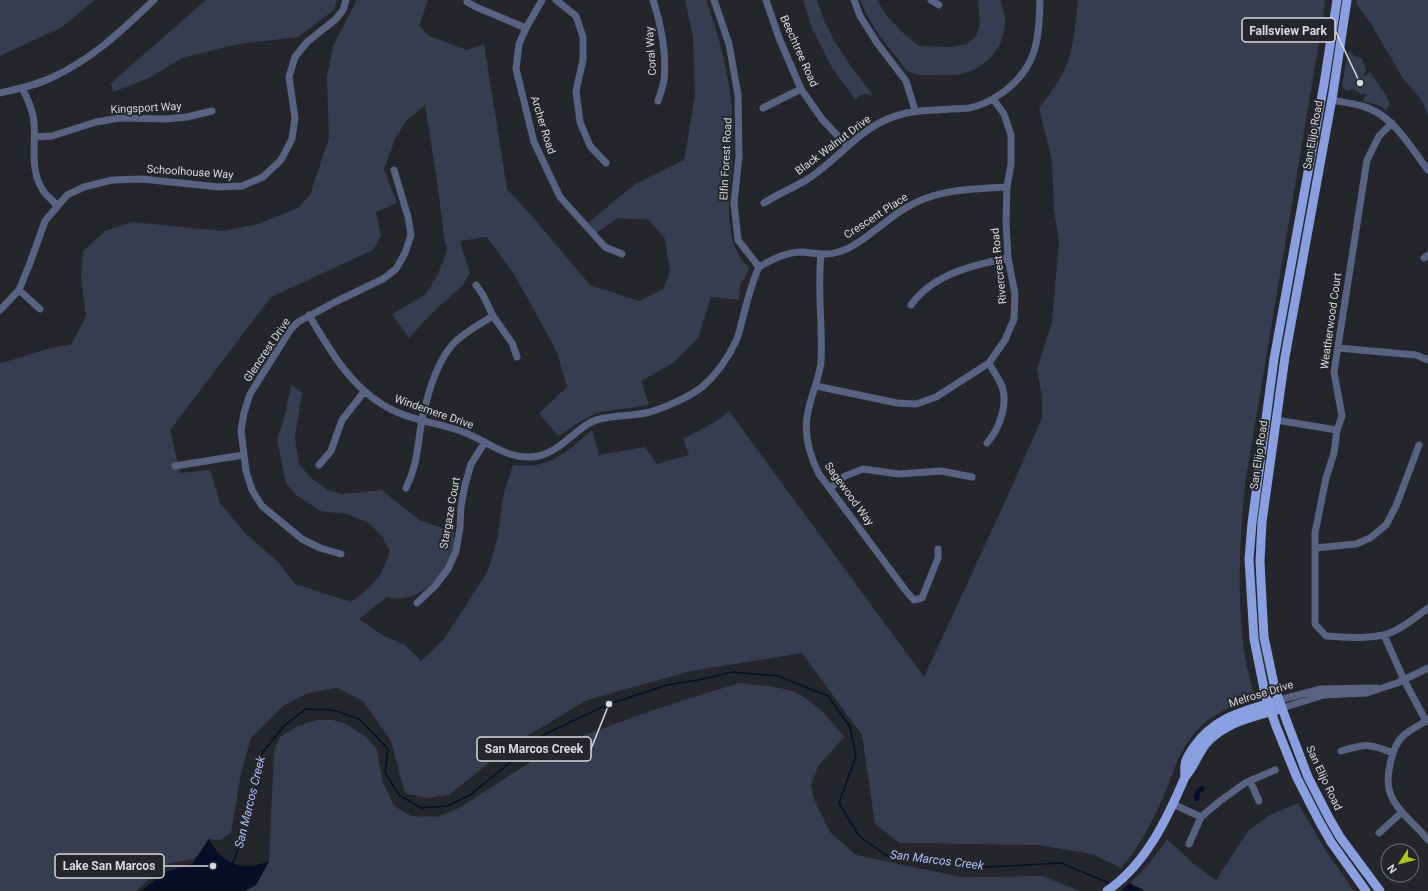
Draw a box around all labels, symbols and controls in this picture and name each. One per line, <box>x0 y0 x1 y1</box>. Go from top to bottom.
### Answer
street label: Beechtree Road <box>777 13 821 89</box>
callout: Fallsview Park <box>1242 18 1335 42</box>
text: Fallsview Park <box>1249 24 1327 38</box>
street label: Coral Way <box>643 25 659 76</box>
street label: Archer Road <box>528 94 558 156</box>
street label: Kingsport Way <box>110 100 183 116</box>
street label: San Elijo Road <box>1301 100 1325 170</box>
street label: Black Walnut Drive <box>793 112 873 178</box>
street label: Elfin Forest Road <box>717 117 735 201</box>
street label: Schoolhouse Way <box>146 162 235 182</box>
street label: Crescent Place <box>842 190 910 241</box>
street label: Rivercrest Road <box>989 227 1009 305</box>
street label: Weatherwood Court <box>1318 271 1344 370</box>
street label: Glencrest Drive <box>241 316 293 384</box>
street label: Windemere Drive <box>393 392 475 432</box>
street label: San Elijo Road <box>1248 420 1270 490</box>
street label: Sagewood Way <box>822 460 877 529</box>
street label: Stargaze Court <box>437 476 463 550</box>
street label: Melrose Drive <box>1227 678 1295 710</box>
callout: San Marcos Creek <box>477 737 591 761</box>
text: San Marcos Creek <box>485 742 584 756</box>
street label: San Elijo Road <box>1303 744 1345 812</box>
water label: San Marcos Creek <box>232 754 268 849</box>
north arrow <box>1380 843 1420 883</box>
water label: San Marcos Creek <box>889 847 986 873</box>
callout: Lake San Marcos <box>55 854 164 878</box>
text: Lake San Marcos <box>63 859 155 873</box>
text: N <box>1385 861 1400 876</box>

